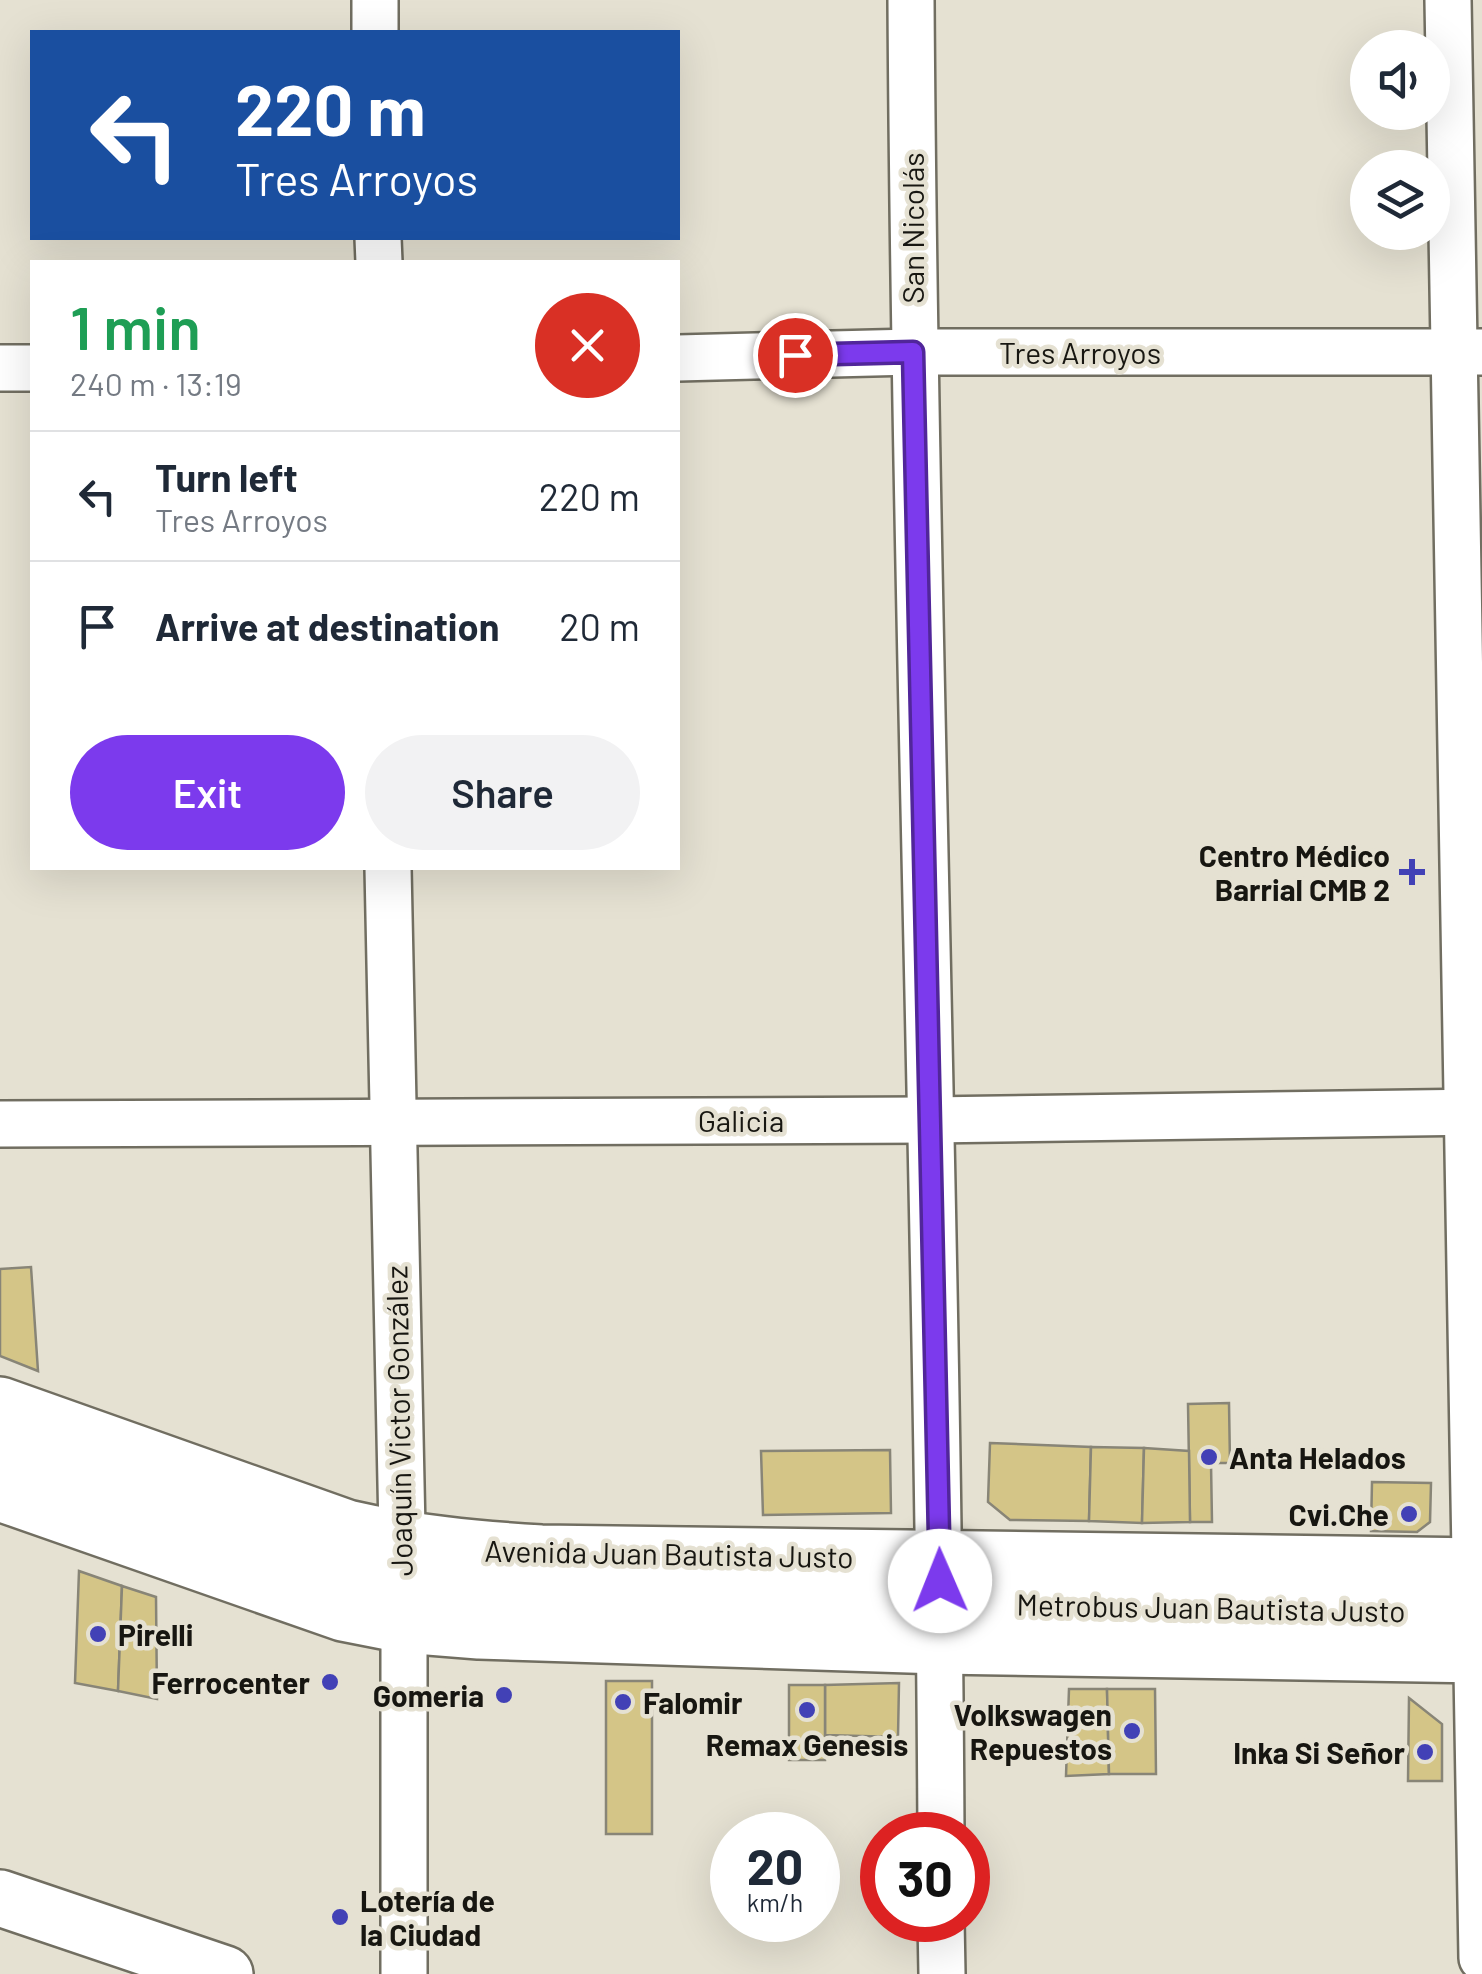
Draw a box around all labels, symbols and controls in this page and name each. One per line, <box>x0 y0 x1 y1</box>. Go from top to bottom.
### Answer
map controls <box>1350 30 1450 250</box>
button: sound <box>1350 30 1450 130</box>
text: 220 m <box>235 66 426 150</box>
icon: left <box>70 70 200 200</box>
button: layers <box>1350 150 1450 250</box>
text: Tres Arroyos <box>235 151 478 205</box>
street label: San Nicolás <box>894 152 930 304</box>
text: 1 min <box>70 290 201 362</box>
button: close <box>535 293 640 398</box>
pin <box>753 313 838 398</box>
icon: arrive <box>768 328 823 383</box>
street label: Tres Arroyos <box>999 334 1161 370</box>
text: 240 m · 13:19 <box>70 364 242 402</box>
text: Turn left <box>155 454 298 500</box>
icon: left <box>70 469 125 524</box>
text: 220 m <box>539 473 640 519</box>
text: Tres Arroyos <box>155 500 328 538</box>
icon: arrive <box>70 599 125 654</box>
text: Arrive at destination <box>155 603 500 649</box>
text: 20 m <box>559 603 640 649</box>
button: Exit <box>70 735 345 850</box>
button: Share <box>365 735 640 850</box>
place label: Centro Médico Barrial CMB 2 <box>1199 837 1390 907</box>
marker: Centro Médico Barrial CMB 2 <box>1399 859 1425 885</box>
street label: Galicia <box>698 1102 784 1138</box>
street label: Joaquín Victor González <box>377 1265 419 1577</box>
place label: Anta Helados <box>1229 1439 1406 1475</box>
marker: Anta Helados <box>1198 1446 1220 1468</box>
place label: Cvi.Che <box>1288 1496 1389 1532</box>
marker: Cvi.Che <box>1398 1503 1420 1525</box>
position arrow <box>888 1529 992 1633</box>
street label: Avenida Juan Bautista Justo <box>484 1532 854 1574</box>
street label: Metrobus Juan Bautista Justo <box>1016 1586 1406 1628</box>
place label: Pirelli <box>118 1616 193 1652</box>
marker: Pirelli <box>87 1623 109 1645</box>
place label: Ferrocenter <box>151 1664 310 1700</box>
marker: Ferrocenter <box>319 1671 341 1693</box>
place label: Gomeria <box>373 1677 484 1713</box>
marker: Gomeria <box>493 1684 515 1706</box>
place label: Falomir <box>643 1684 743 1720</box>
marker: Falomir <box>612 1691 634 1713</box>
place label: Volkswagen Repuestos <box>953 1696 1112 1766</box>
marker: Remax Genesis <box>796 1699 818 1721</box>
marker: Volkswagen Repuestos <box>1121 1720 1143 1742</box>
place label: Remax Genesis <box>706 1726 908 1762</box>
place label: Inka Si Señor <box>1233 1734 1406 1770</box>
marker: Inka Si Señor <box>1414 1741 1436 1763</box>
speed limit sign: 30 <box>860 1812 990 1942</box>
text: 20 <box>747 1835 803 1895</box>
place label: Lotería de la Ciudad <box>360 1882 495 1952</box>
text: km/h <box>747 1887 803 1917</box>
marker: Lotería de la Ciudad <box>329 1906 351 1928</box>

